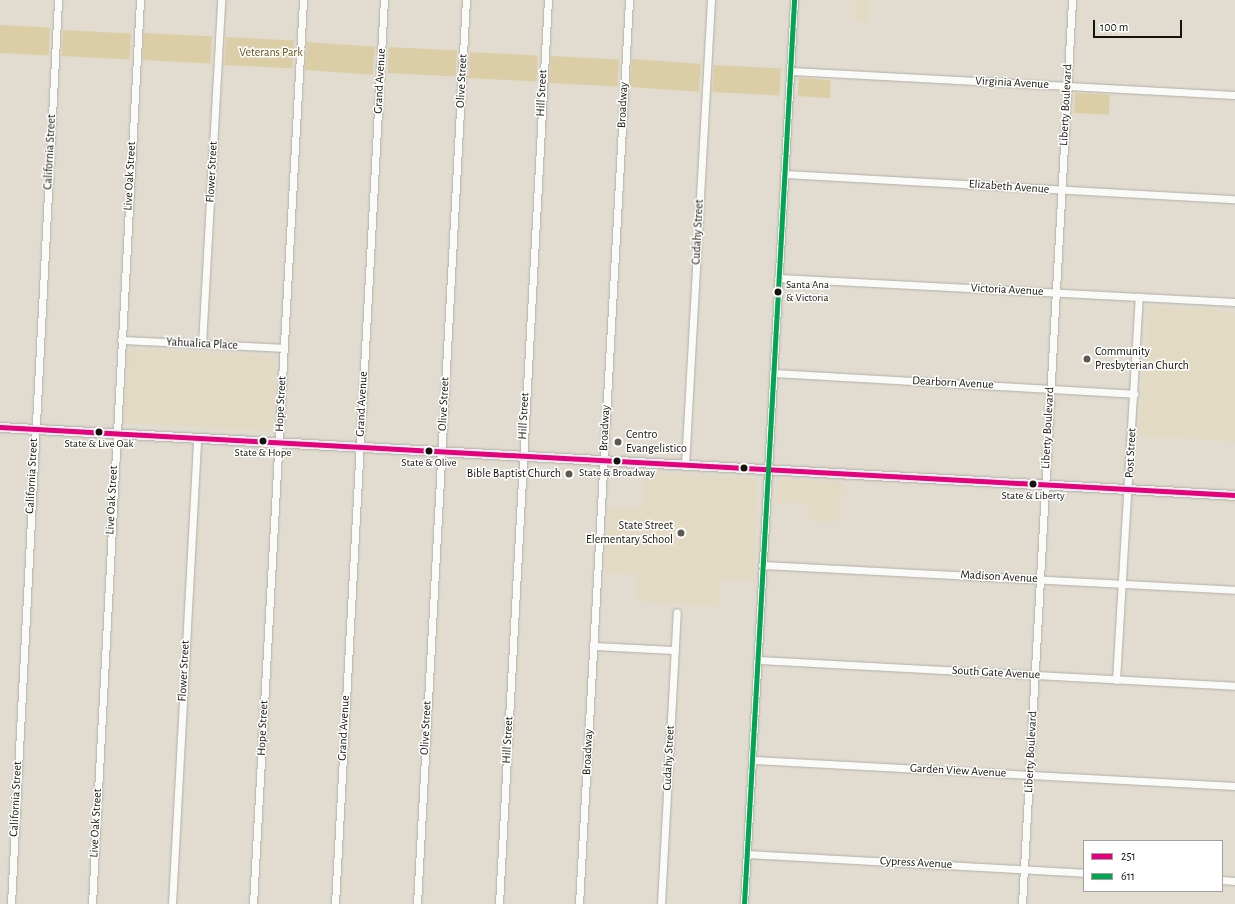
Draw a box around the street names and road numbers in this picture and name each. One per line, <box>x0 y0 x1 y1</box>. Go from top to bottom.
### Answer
street label: Grand Avenue <box>371 48 389 114</box>
street label: Olive Street <box>453 54 471 108</box>
street label: Liberty Boulevard <box>1057 64 1075 146</box>
street label: Hill Street <box>534 69 550 117</box>
street label: Virginia Avenue <box>975 74 1049 92</box>
street label: Broadway <box>615 82 631 128</box>
street label: California Street <box>41 114 59 190</box>
street label: Live Oak Street <box>121 141 139 211</box>
street label: Flower Street <box>203 141 221 203</box>
street label: Elizabeth Avenue <box>968 177 1050 197</box>
street label: Cudahy Street <box>689 199 707 265</box>
street label: Victoria Avenue <box>970 281 1044 299</box>
street label: Yahualica Place <box>166 335 238 353</box>
street label: Grand Avenue <box>353 371 371 437</box>
street label: Dearborn Avenue <box>912 374 994 392</box>
street label: Hope Street <box>272 376 290 432</box>
street label: Olive Street <box>435 377 453 431</box>
street label: Liberty Boulevard <box>1039 387 1057 469</box>
street label: Hill Street <box>516 392 532 440</box>
street label: Broadway <box>597 405 613 451</box>
street label: Post Street <box>1122 428 1140 478</box>
street label: California Street <box>23 438 41 514</box>
street label: Live Oak Street <box>103 465 121 535</box>
street label: Madison Avenue <box>960 568 1038 586</box>
street label: Flower Street <box>175 640 193 702</box>
street label: South Gate Avenue <box>952 664 1040 682</box>
street label: Grand Avenue <box>335 695 353 761</box>
street label: Hope Street <box>254 700 272 756</box>
street label: Olive Street <box>417 701 435 755</box>
street label: Liberty Boulevard <box>1022 711 1040 793</box>
street label: Hill Street <box>500 716 516 764</box>
street label: Cudahy Street <box>660 725 678 791</box>
street label: Broadway <box>580 729 596 775</box>
street label: California Street <box>7 761 25 837</box>
street label: Garden View Avenue <box>909 761 1007 781</box>
street label: Live Oak Street <box>87 788 105 858</box>
street label: Cypress Avenue <box>879 854 953 872</box>

